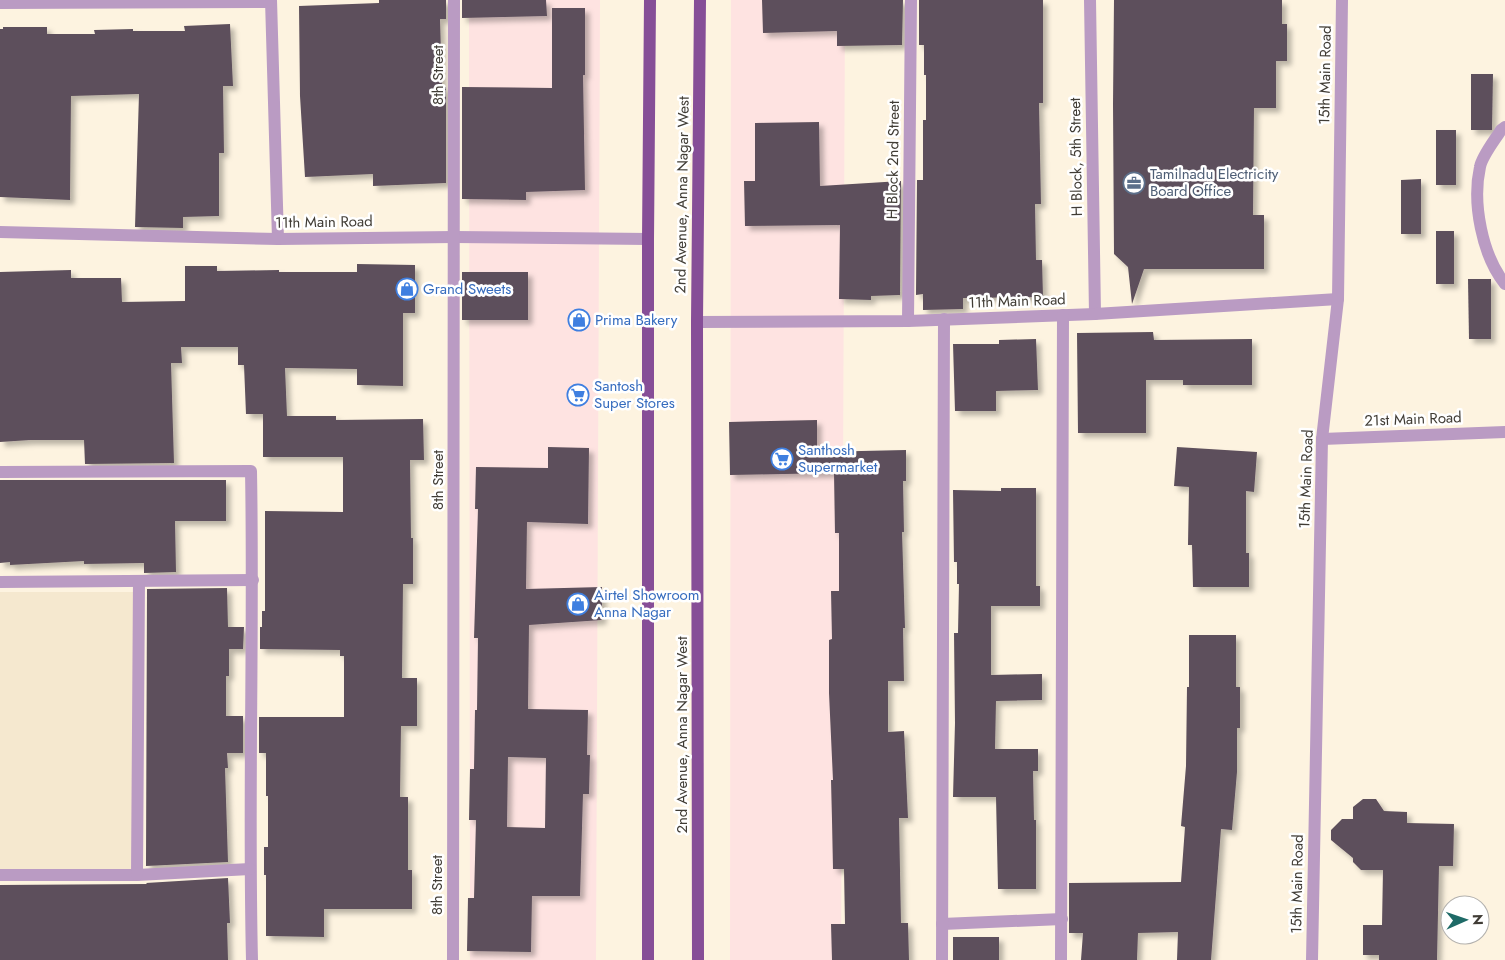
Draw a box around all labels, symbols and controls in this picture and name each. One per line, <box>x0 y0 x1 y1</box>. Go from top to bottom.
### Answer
street label: 15th Main Road <box>1313 25 1337 125</box>
street label: 8th Street <box>427 45 449 105</box>
street label: 2nd Avenue, Anna Nagar West <box>669 96 695 294</box>
street label: H Block, 5th Street <box>1064 97 1088 217</box>
street label: H Block 2nd Street <box>881 100 905 220</box>
place label: Tamilnadu Electricity Board Office <box>1150 163 1279 202</box>
office icon: Tamilnadu Electricity Board Office <box>1122 171 1146 195</box>
street label: 11th Main Road <box>275 210 373 234</box>
shop icon: Grand Sweets <box>395 277 419 301</box>
place label: Grand Sweets <box>423 278 511 300</box>
street label: 11th Main Road <box>968 288 1066 314</box>
shop icon: Prima Bakery <box>567 308 591 332</box>
place label: Prima Bakery <box>595 309 678 331</box>
place label: Santosh Super Stores <box>594 375 675 414</box>
supermarket icon: Santosh Super Stores <box>566 383 590 407</box>
street label: 21st Main Road <box>1364 406 1462 432</box>
street label: 15th Main Road <box>1293 429 1319 529</box>
place label: Santhosh Supermarket <box>798 439 878 478</box>
supermarket icon: Santhosh Supermarket <box>770 447 794 471</box>
street label: 8th Street <box>427 450 449 510</box>
place label: Airtel Showroom Anna Nagar <box>594 584 699 623</box>
shop icon: Airtel Showroom Anna Nagar <box>566 592 590 616</box>
street label: 2nd Avenue, Anna Nagar West <box>671 636 693 834</box>
street label: 15th Main Road <box>1285 834 1309 934</box>
street label: 8th Street <box>426 855 448 915</box>
north arrow <box>1440 895 1490 945</box>
text: N <box>1468 914 1488 925</box>

